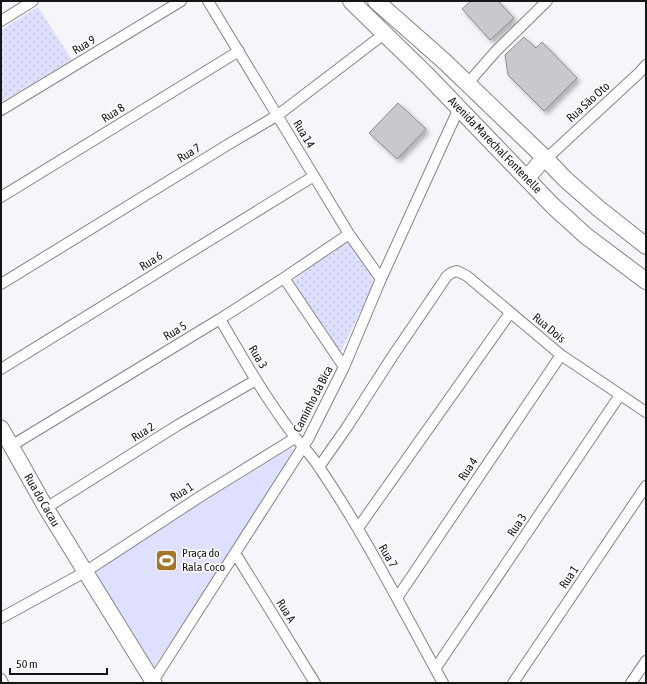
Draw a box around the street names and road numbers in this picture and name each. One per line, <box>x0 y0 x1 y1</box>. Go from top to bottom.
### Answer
street label: Rua 9 <box>70 32 98 57</box>
street label: Rua São Oto <box>564 79 613 125</box>
street label: Avenida Marechal Fontenelle <box>445 94 545 196</box>
street label: Rua 8 <box>99 100 127 125</box>
street label: Rua 14 <box>290 117 318 151</box>
street label: Rua 7 <box>175 140 203 165</box>
street label: Rua 6 <box>137 248 165 273</box>
street label: Rua Dois <box>530 310 568 346</box>
street label: Rua 5 <box>161 319 189 343</box>
street label: Rua 3 <box>246 343 270 371</box>
street label: Caminho da Bica <box>290 363 336 435</box>
street label: Rua 2 <box>129 420 157 444</box>
street label: Rua 4 <box>455 455 481 483</box>
street label: Rua do Cacau <box>21 471 63 529</box>
street label: Rua 1 <box>168 479 196 505</box>
street label: Rua 3 <box>504 511 530 539</box>
street label: Rua 7 <box>376 542 400 570</box>
street label: Rua 1 <box>556 563 582 591</box>
street label: Rua A <box>273 597 299 625</box>

